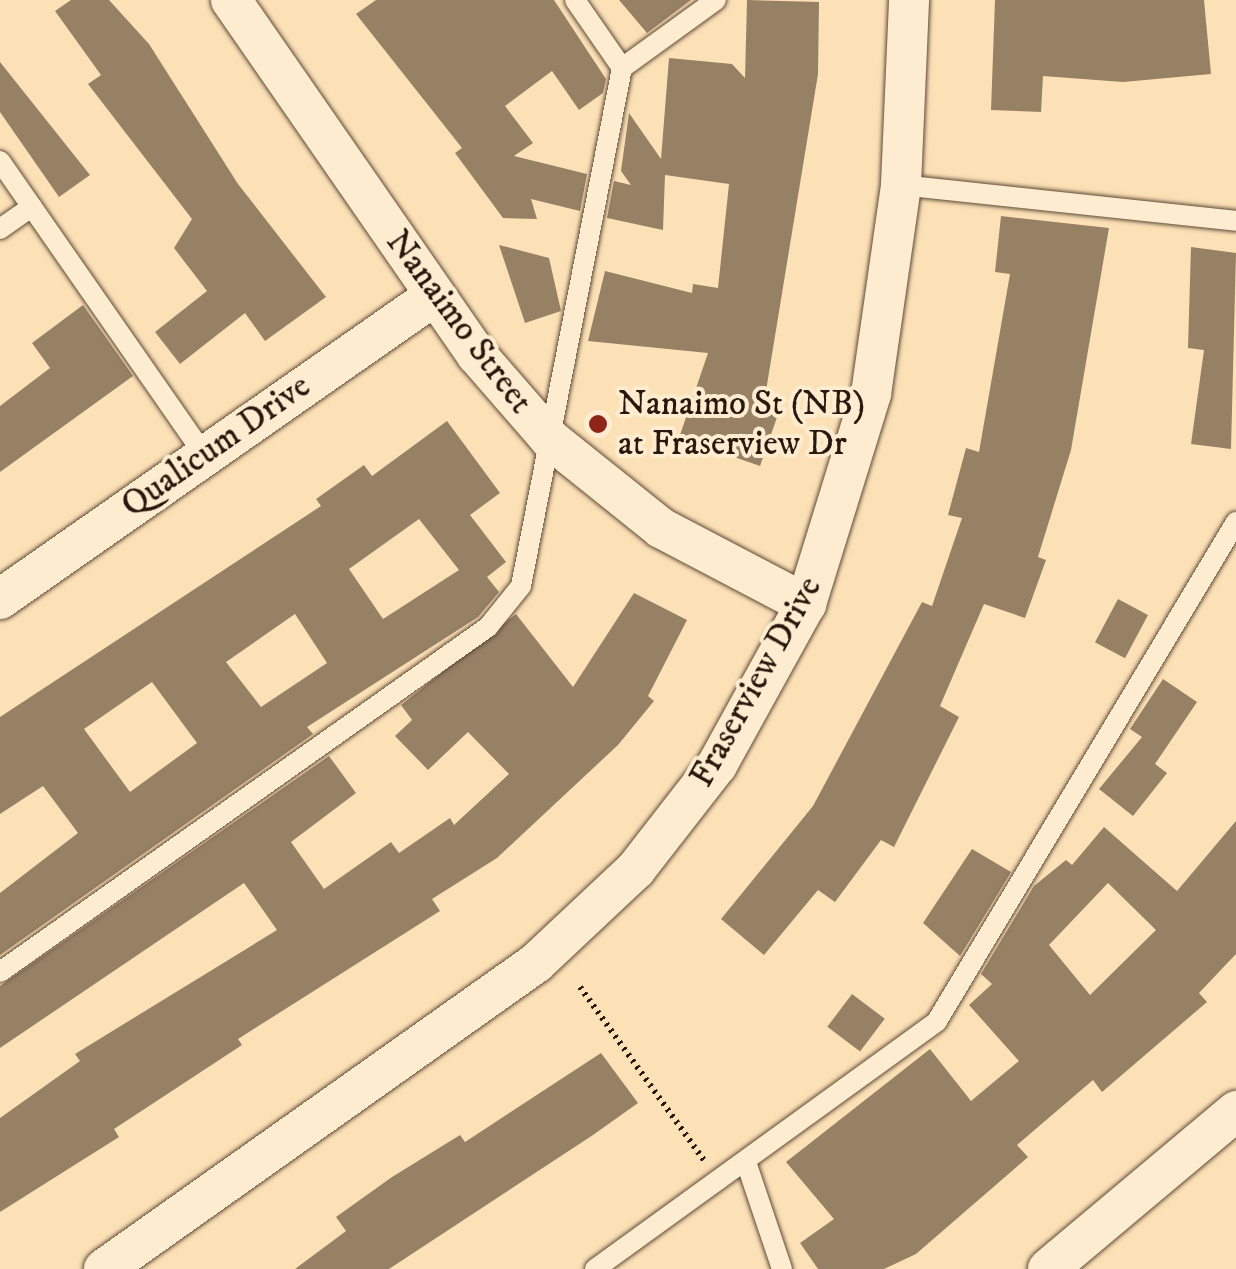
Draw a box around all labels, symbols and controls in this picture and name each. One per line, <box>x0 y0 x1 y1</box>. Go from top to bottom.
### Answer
street label: Nanaimo Street <box>377 222 541 422</box>
street label: Qualicum Drive <box>113 365 319 527</box>
place label: Nanaimo St (NB) at Fraserview Dr <box>618 383 865 465</box>
marker: Nanaimo St (NB) at Fraserview Dr <box>587 413 609 435</box>
street label: Fraserview Drive <box>681 569 831 795</box>

